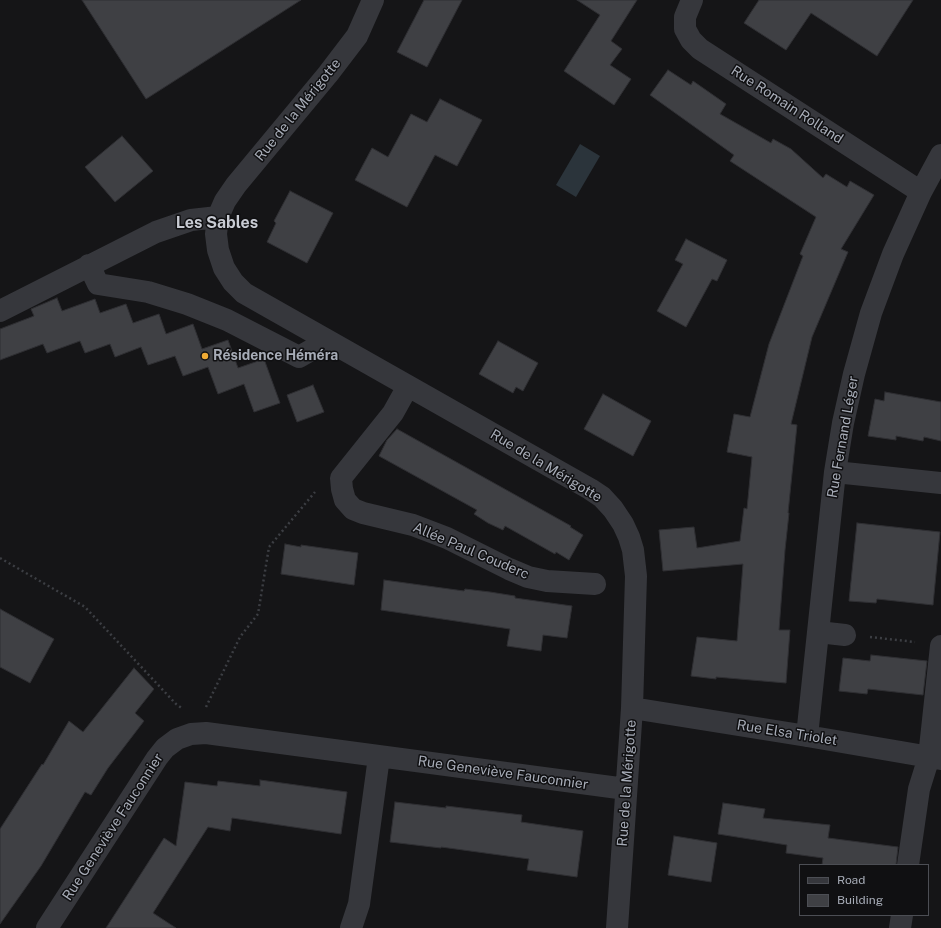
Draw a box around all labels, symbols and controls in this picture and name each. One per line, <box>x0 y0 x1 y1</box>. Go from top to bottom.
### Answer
street label: Rue de la Mérigotte <box>252 55 344 165</box>
street label: Rue Romain Rolland <box>728 62 846 148</box>
district label: Les Sables <box>176 213 258 233</box>
place label: Résidence Héméra <box>213 348 338 364</box>
marker: Résidence Héméra <box>200 351 210 361</box>
street label: Rue Fernand Léger <box>824 375 862 499</box>
street label: Rue de la Mérigotte <box>487 426 605 506</box>
street label: Allée Paul Couderc <box>410 519 532 583</box>
street label: Rue Elsa Triolet <box>736 717 838 749</box>
street label: Rue de la Mérigotte <box>614 719 640 847</box>
street label: Rue Geneviève Fauconnier <box>59 750 167 904</box>
street label: Rue Geneviève Fauconnier <box>417 753 589 793</box>
legend <box>799 864 929 916</box>
text: Road <box>837 873 865 887</box>
text: Building <box>837 893 883 907</box>

